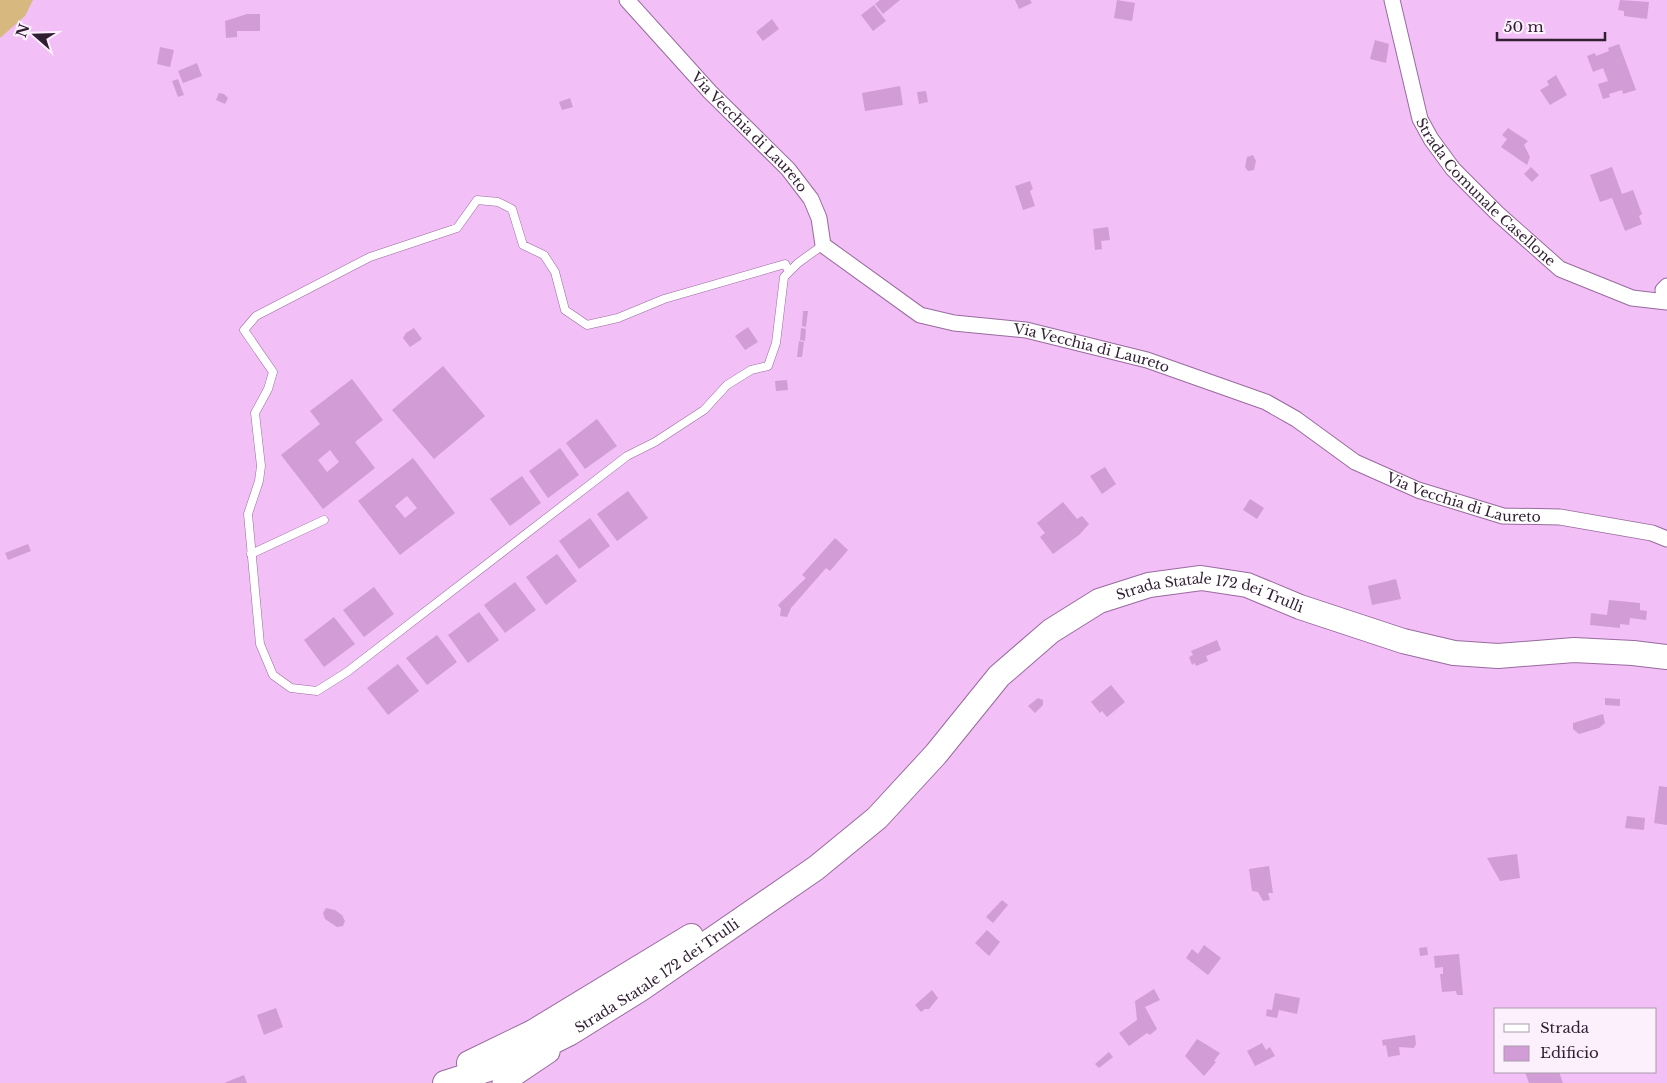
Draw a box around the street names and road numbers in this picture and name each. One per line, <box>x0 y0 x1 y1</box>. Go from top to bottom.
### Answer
street label: Via Vecchia di Laureto <box>687 67 811 196</box>
street label: Strada Comunale Casellone <box>1412 114 1559 270</box>
street label: Via Vecchia di Laureto <box>1012 320 1172 376</box>
street label: Via Vecchia di Laureto <box>1383 468 1541 526</box>
street label: Strada Statale 172 dei Trulli <box>1114 569 1306 617</box>
street label: Strada Statale 172 dei Trulli <box>571 915 743 1037</box>

